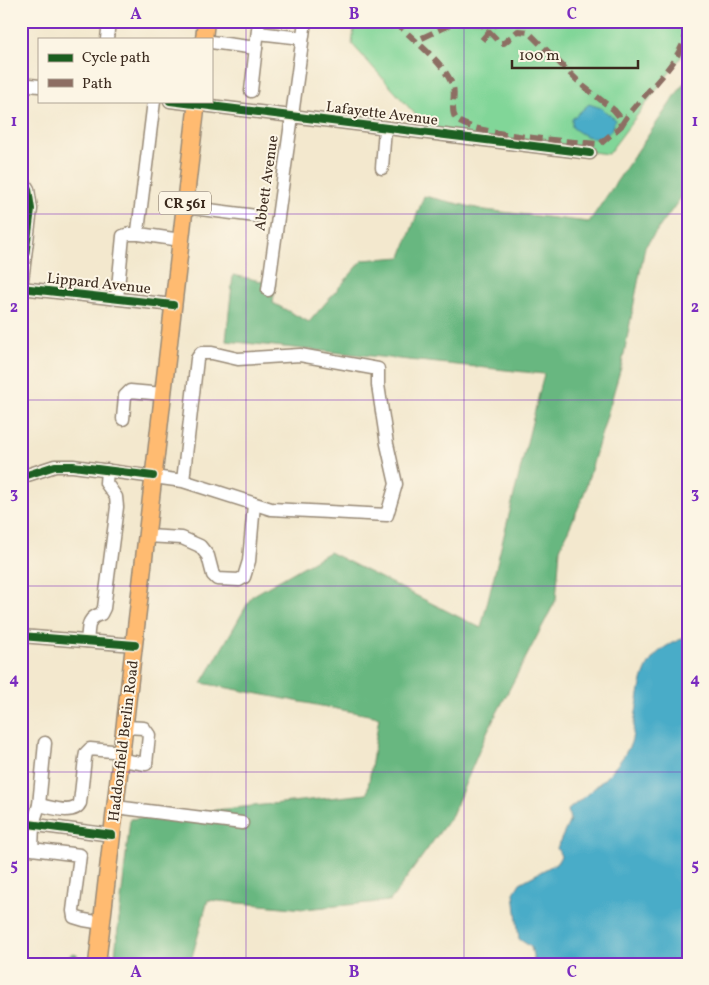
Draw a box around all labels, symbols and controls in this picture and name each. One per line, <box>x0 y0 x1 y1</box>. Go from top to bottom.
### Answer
text: A <box>130 4 142 26</box>
text: B <box>349 4 360 26</box>
text: C <box>567 4 577 26</box>
legend <box>38 38 212 102</box>
scale bar <box>512 38 638 70</box>
text: 100 m <box>519 46 559 67</box>
text: Cycle path <box>82 48 150 69</box>
text: Path <box>82 74 112 95</box>
street label: Lafayette Avenue <box>325 97 439 132</box>
text: 1 <box>11 111 17 133</box>
text: 1 <box>692 111 698 133</box>
street label: Abbett Avenue <box>250 134 285 232</box>
road number: CR 561 <box>159 192 211 214</box>
street label: Lippard Avenue <box>46 269 152 300</box>
text: 2 <box>10 297 18 319</box>
text: 2 <box>691 297 699 319</box>
text: 3 <box>10 483 18 505</box>
text: 3 <box>691 483 699 505</box>
street label: Haddonfield Berlin Road <box>104 659 145 823</box>
text: 4 <box>9 669 19 691</box>
text: 4 <box>690 669 700 691</box>
text: 5 <box>10 855 18 877</box>
text: 5 <box>691 855 699 877</box>
text: A <box>130 962 142 984</box>
text: B <box>349 962 360 984</box>
text: C <box>567 962 577 984</box>

